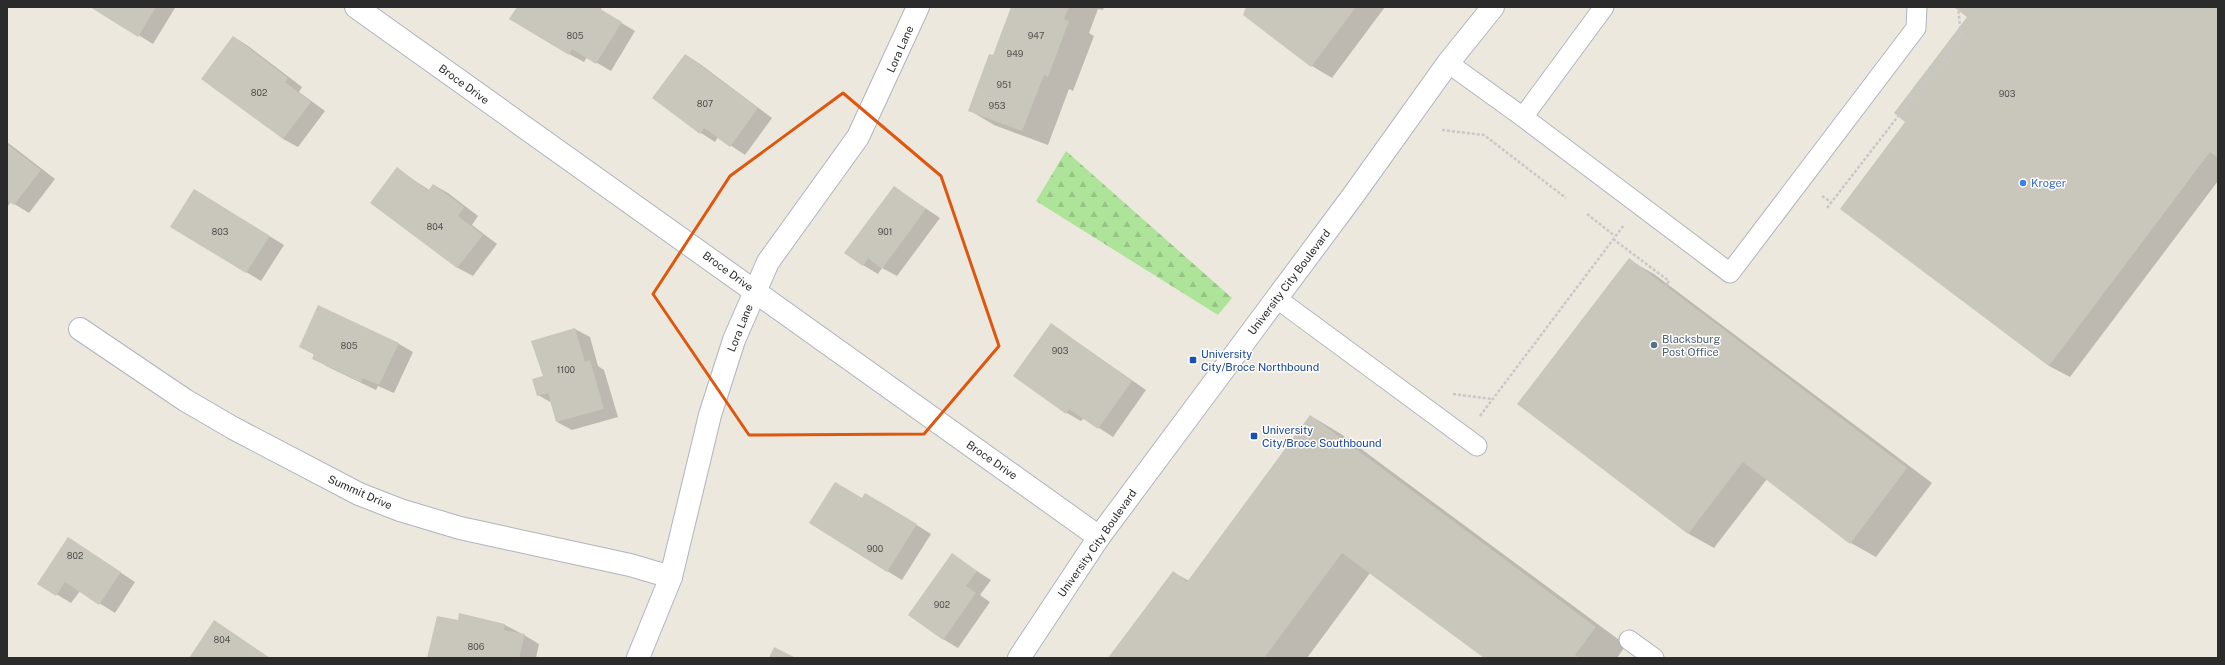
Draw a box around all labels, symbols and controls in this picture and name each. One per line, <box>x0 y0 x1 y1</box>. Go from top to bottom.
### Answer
street label: Lora Lane <box>884 24 916 74</box>
house number: 805 <box>566 30 584 41</box>
house number: 947 <box>1028 30 1044 41</box>
house number: 949 <box>1007 48 1024 59</box>
street label: Broce Drive <box>437 62 491 106</box>
house number: 951 <box>996 79 1012 90</box>
house number: 802 <box>251 87 267 98</box>
house number: 903 <box>1999 88 2016 99</box>
house number: 807 <box>697 98 713 109</box>
house number: 953 <box>988 100 1006 111</box>
place label: Kroger <box>2031 177 2066 189</box>
marker: Kroger <box>2018 178 2028 188</box>
house number: 804 <box>427 221 444 232</box>
house number: 803 <box>212 226 229 237</box>
house number: 901 <box>878 226 892 237</box>
street label: University City Boulevard <box>1246 227 1332 337</box>
street label: Broce Drive <box>701 249 755 293</box>
street label: Lora Lane <box>725 303 755 353</box>
place label: Blacksburg Post Office <box>1662 333 1720 358</box>
house number: 805 <box>340 340 358 351</box>
marker: Blacksburg Post Office <box>1649 340 1659 350</box>
house number: 903 <box>1052 345 1069 356</box>
place label: University City/Broce Northbound <box>1201 348 1319 373</box>
marker: University City/Broce Northbound <box>1188 355 1198 365</box>
house number: 1100 <box>557 364 576 375</box>
place label: University City/Broce Southbound <box>1262 424 1382 449</box>
marker: University City/Broce Southbound <box>1249 431 1259 441</box>
street label: Broce Drive <box>964 438 1020 482</box>
street label: Summit Drive <box>326 473 394 511</box>
street label: University City Boulevard <box>1055 487 1139 599</box>
house number: 900 <box>867 543 884 554</box>
house number: 802 <box>67 550 83 561</box>
house number: 902 <box>934 599 950 610</box>
house number: 804 <box>214 634 231 645</box>
house number: 806 <box>468 641 485 652</box>

